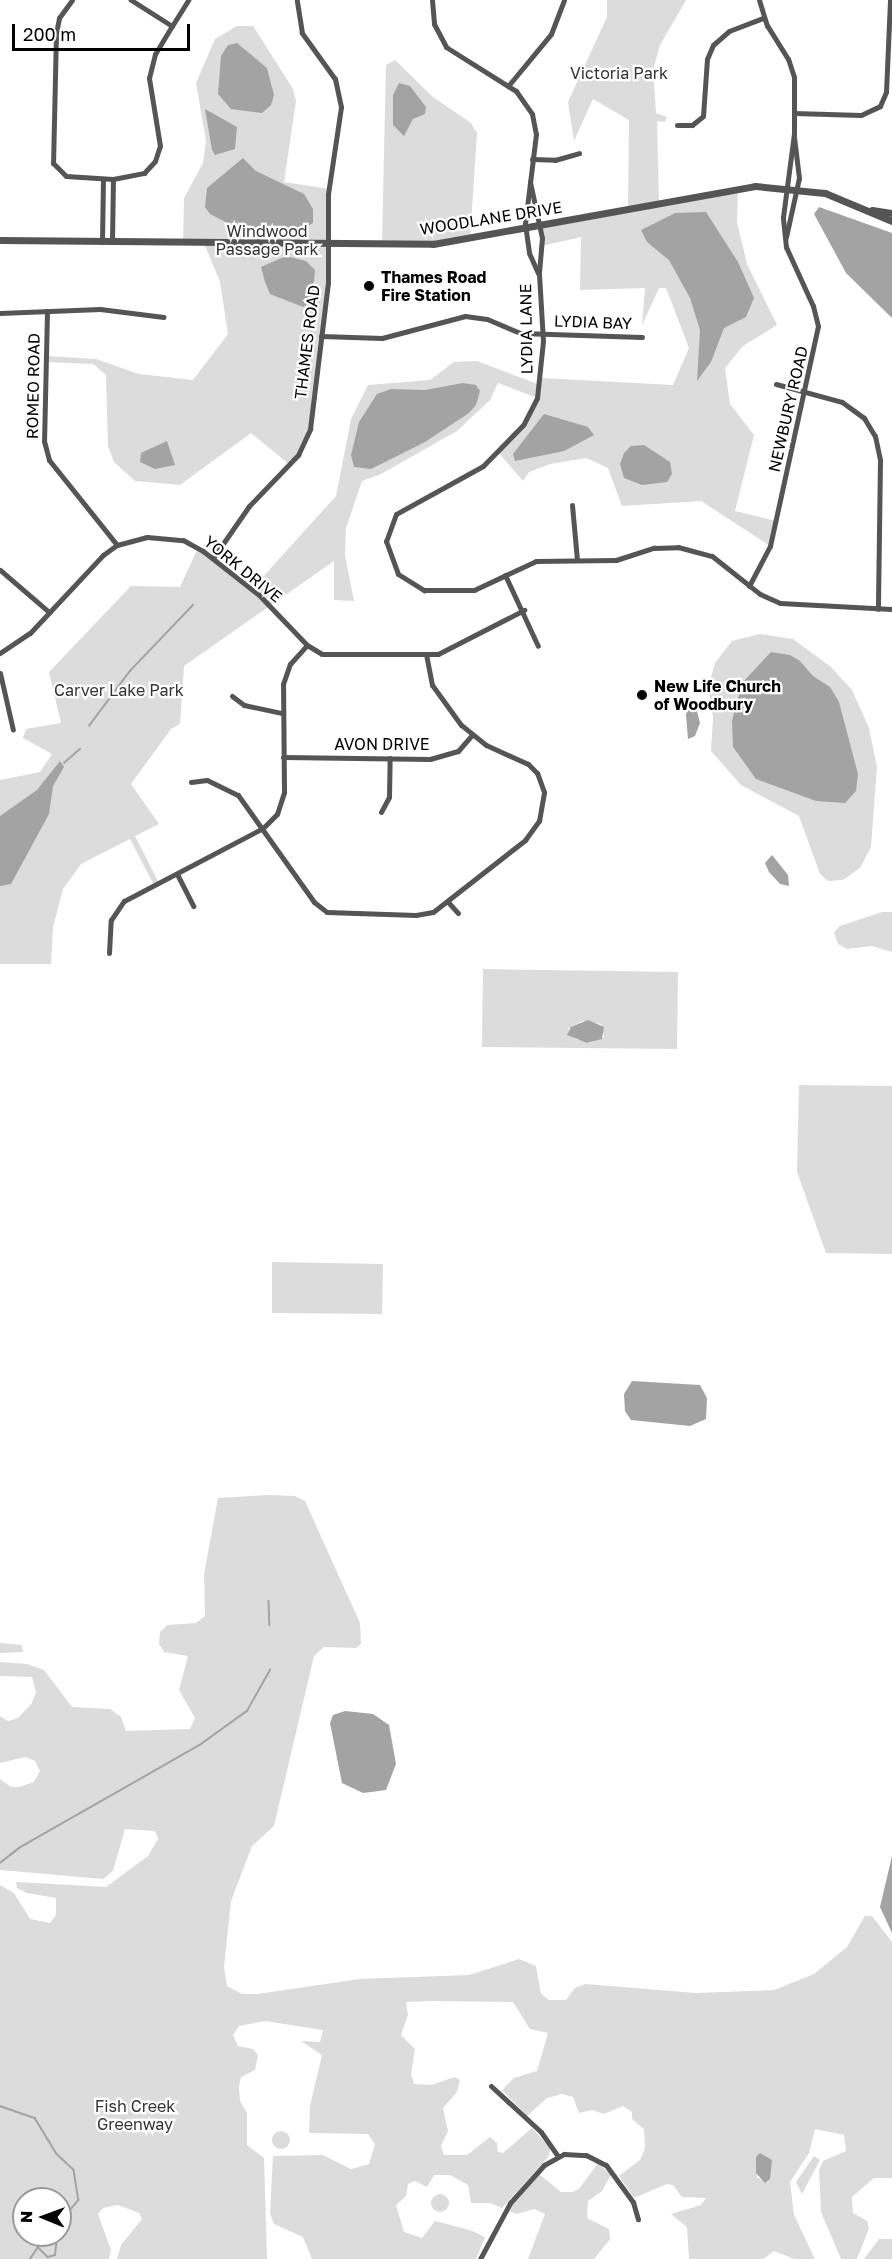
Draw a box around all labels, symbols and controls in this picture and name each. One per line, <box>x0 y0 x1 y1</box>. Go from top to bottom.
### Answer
scale bar <box>15 12 194 50</box>
text: 200 m <box>23 23 76 45</box>
park label: Victoria Park <box>570 63 668 83</box>
street label: WOODLANE DRIVE <box>418 197 564 239</box>
park label: Windwood Passage Park <box>215 221 319 259</box>
place label: Thames Road Fire Station <box>381 267 486 305</box>
marker: Thames Road Fire Station <box>362 279 376 293</box>
street label: THAMES ROAD <box>290 284 324 400</box>
street label: LYDIA LANE <box>516 284 536 374</box>
street label: LYDIA BAY <box>554 311 632 333</box>
street label: ROMEO ROAD <box>22 333 44 439</box>
street label: NEWBURY ROAD <box>764 344 812 474</box>
street label: YORK DRIVE <box>200 532 286 606</box>
place label: New Life Church of Woodbury <box>654 676 781 714</box>
park label: Carver Lake Park <box>54 680 184 700</box>
marker: New Life Church of Woodbury <box>635 688 649 702</box>
street label: AVON DRIVE <box>334 734 430 754</box>
park label: Fish Creek Greenway <box>95 2096 175 2134</box>
north arrow <box>12 2187 72 2247</box>
text: N <box>16 2210 36 2223</box>

